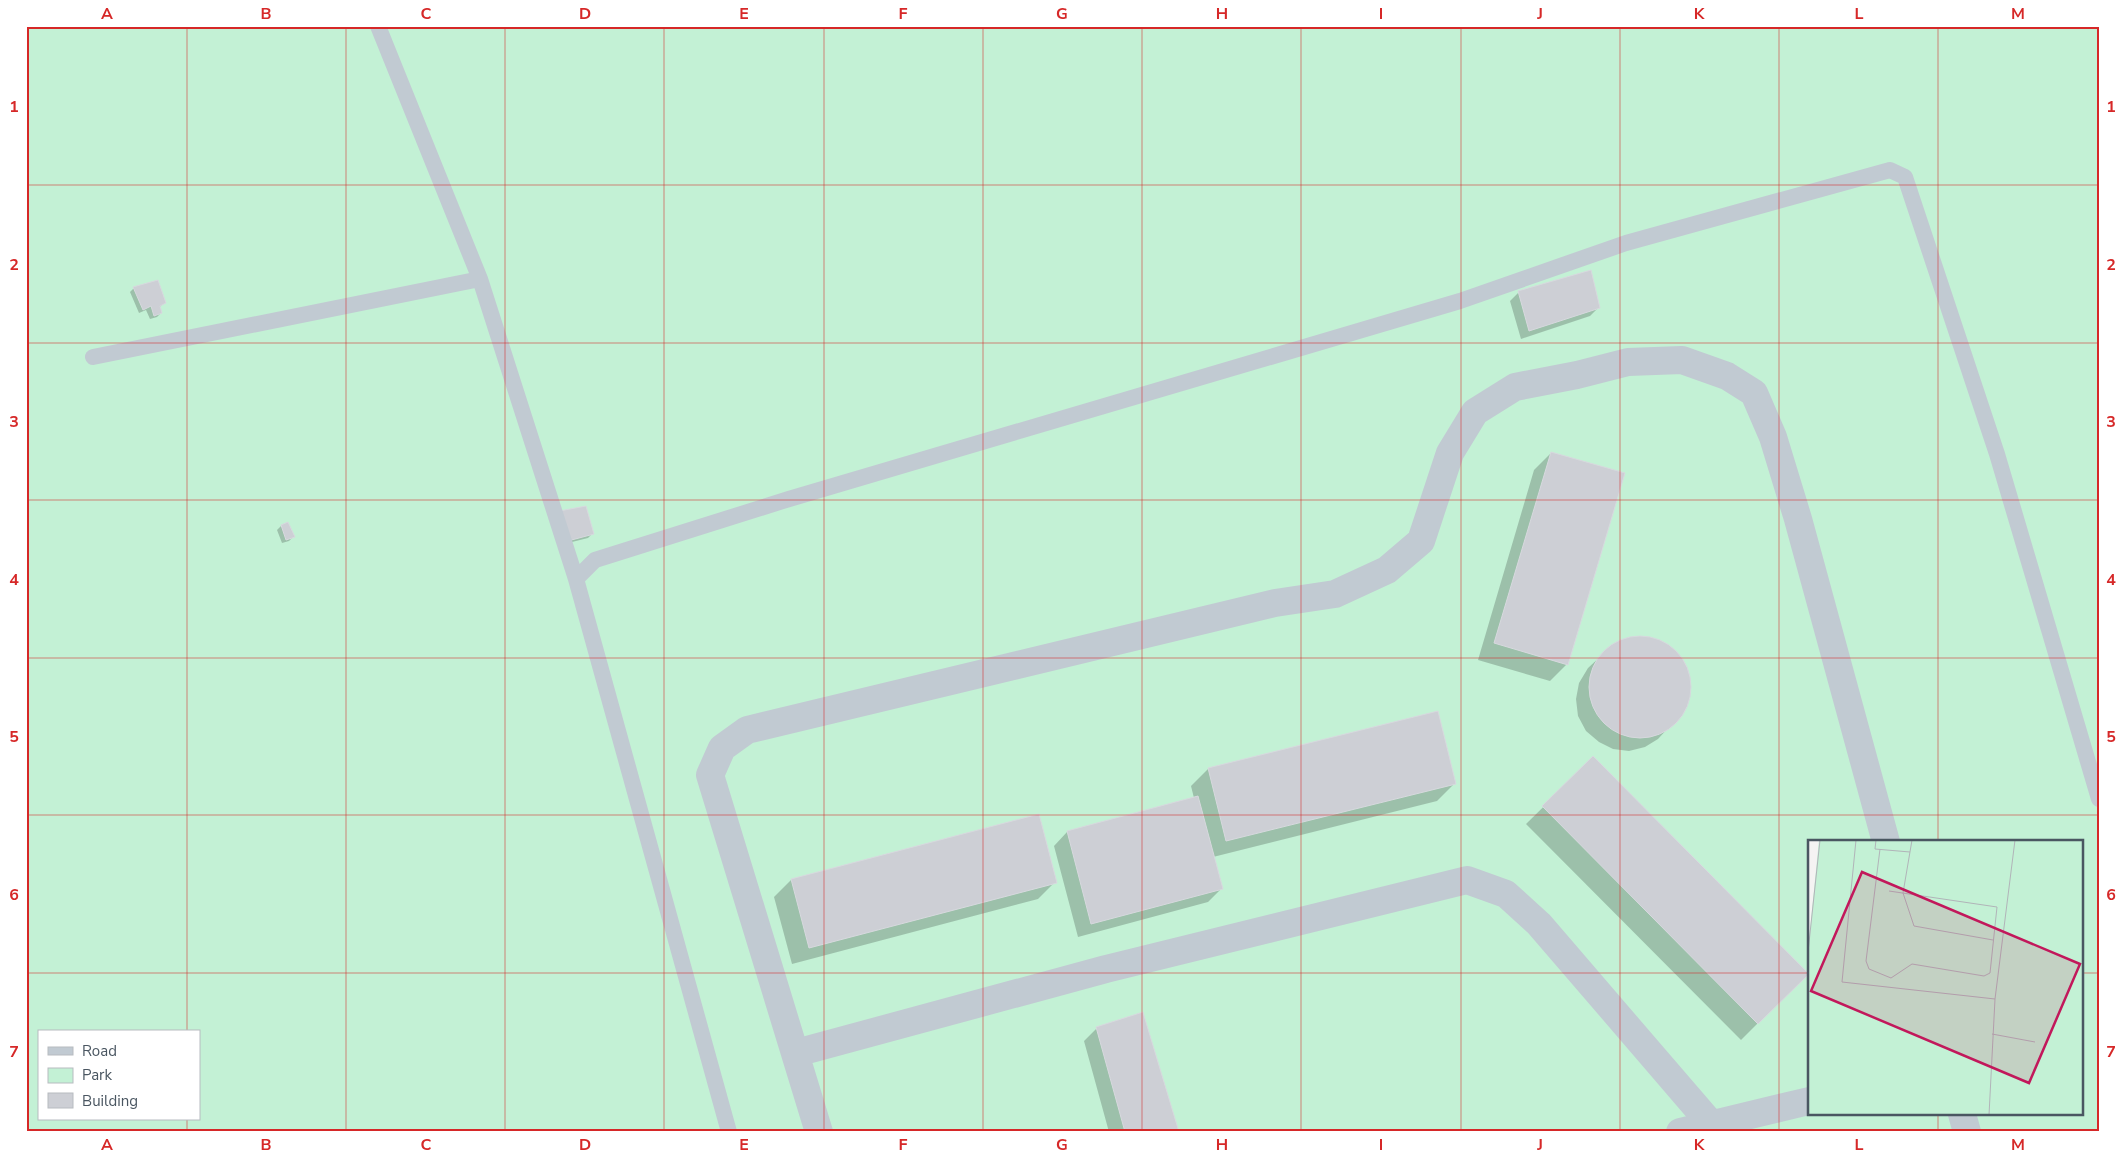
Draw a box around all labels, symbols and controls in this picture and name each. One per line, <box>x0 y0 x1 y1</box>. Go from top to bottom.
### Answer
text: A <box>101 3 113 25</box>
text: B <box>260 3 272 25</box>
text: C <box>421 3 432 25</box>
text: D <box>579 3 591 25</box>
text: E <box>739 3 749 25</box>
text: F <box>899 3 908 25</box>
text: G <box>1056 3 1068 25</box>
text: H <box>1216 3 1228 25</box>
text: I <box>1379 3 1383 25</box>
text: J <box>1536 3 1543 25</box>
text: K <box>1694 3 1706 25</box>
text: L <box>1855 3 1864 25</box>
text: M <box>2011 3 2025 25</box>
text: 1 <box>9 96 19 118</box>
text: 1 <box>2106 96 2116 118</box>
text: 2 <box>9 254 19 276</box>
text: 2 <box>2106 254 2116 276</box>
text: 3 <box>9 411 19 433</box>
text: 3 <box>2106 411 2116 433</box>
text: 4 <box>9 569 19 591</box>
text: 4 <box>2106 569 2116 591</box>
text: 5 <box>9 726 19 748</box>
text: 5 <box>2106 726 2116 748</box>
inset map <box>1808 840 2082 1116</box>
text: 6 <box>9 884 19 906</box>
text: 6 <box>2106 884 2116 906</box>
legend <box>38 1030 200 1120</box>
text: 7 <box>9 1041 19 1063</box>
text: Road <box>82 1041 117 1061</box>
text: 7 <box>2106 1041 2116 1063</box>
text: Park <box>82 1065 112 1085</box>
text: Building <box>82 1091 138 1111</box>
text: A <box>101 1134 113 1156</box>
text: B <box>260 1134 272 1156</box>
text: C <box>421 1134 432 1156</box>
text: D <box>579 1134 591 1156</box>
text: E <box>739 1134 749 1156</box>
text: F <box>899 1134 908 1156</box>
text: G <box>1056 1134 1068 1156</box>
text: H <box>1216 1134 1228 1156</box>
text: I <box>1379 1134 1383 1156</box>
text: J <box>1536 1134 1543 1156</box>
text: K <box>1694 1134 1706 1156</box>
text: L <box>1855 1134 1864 1156</box>
text: M <box>2011 1134 2025 1156</box>

